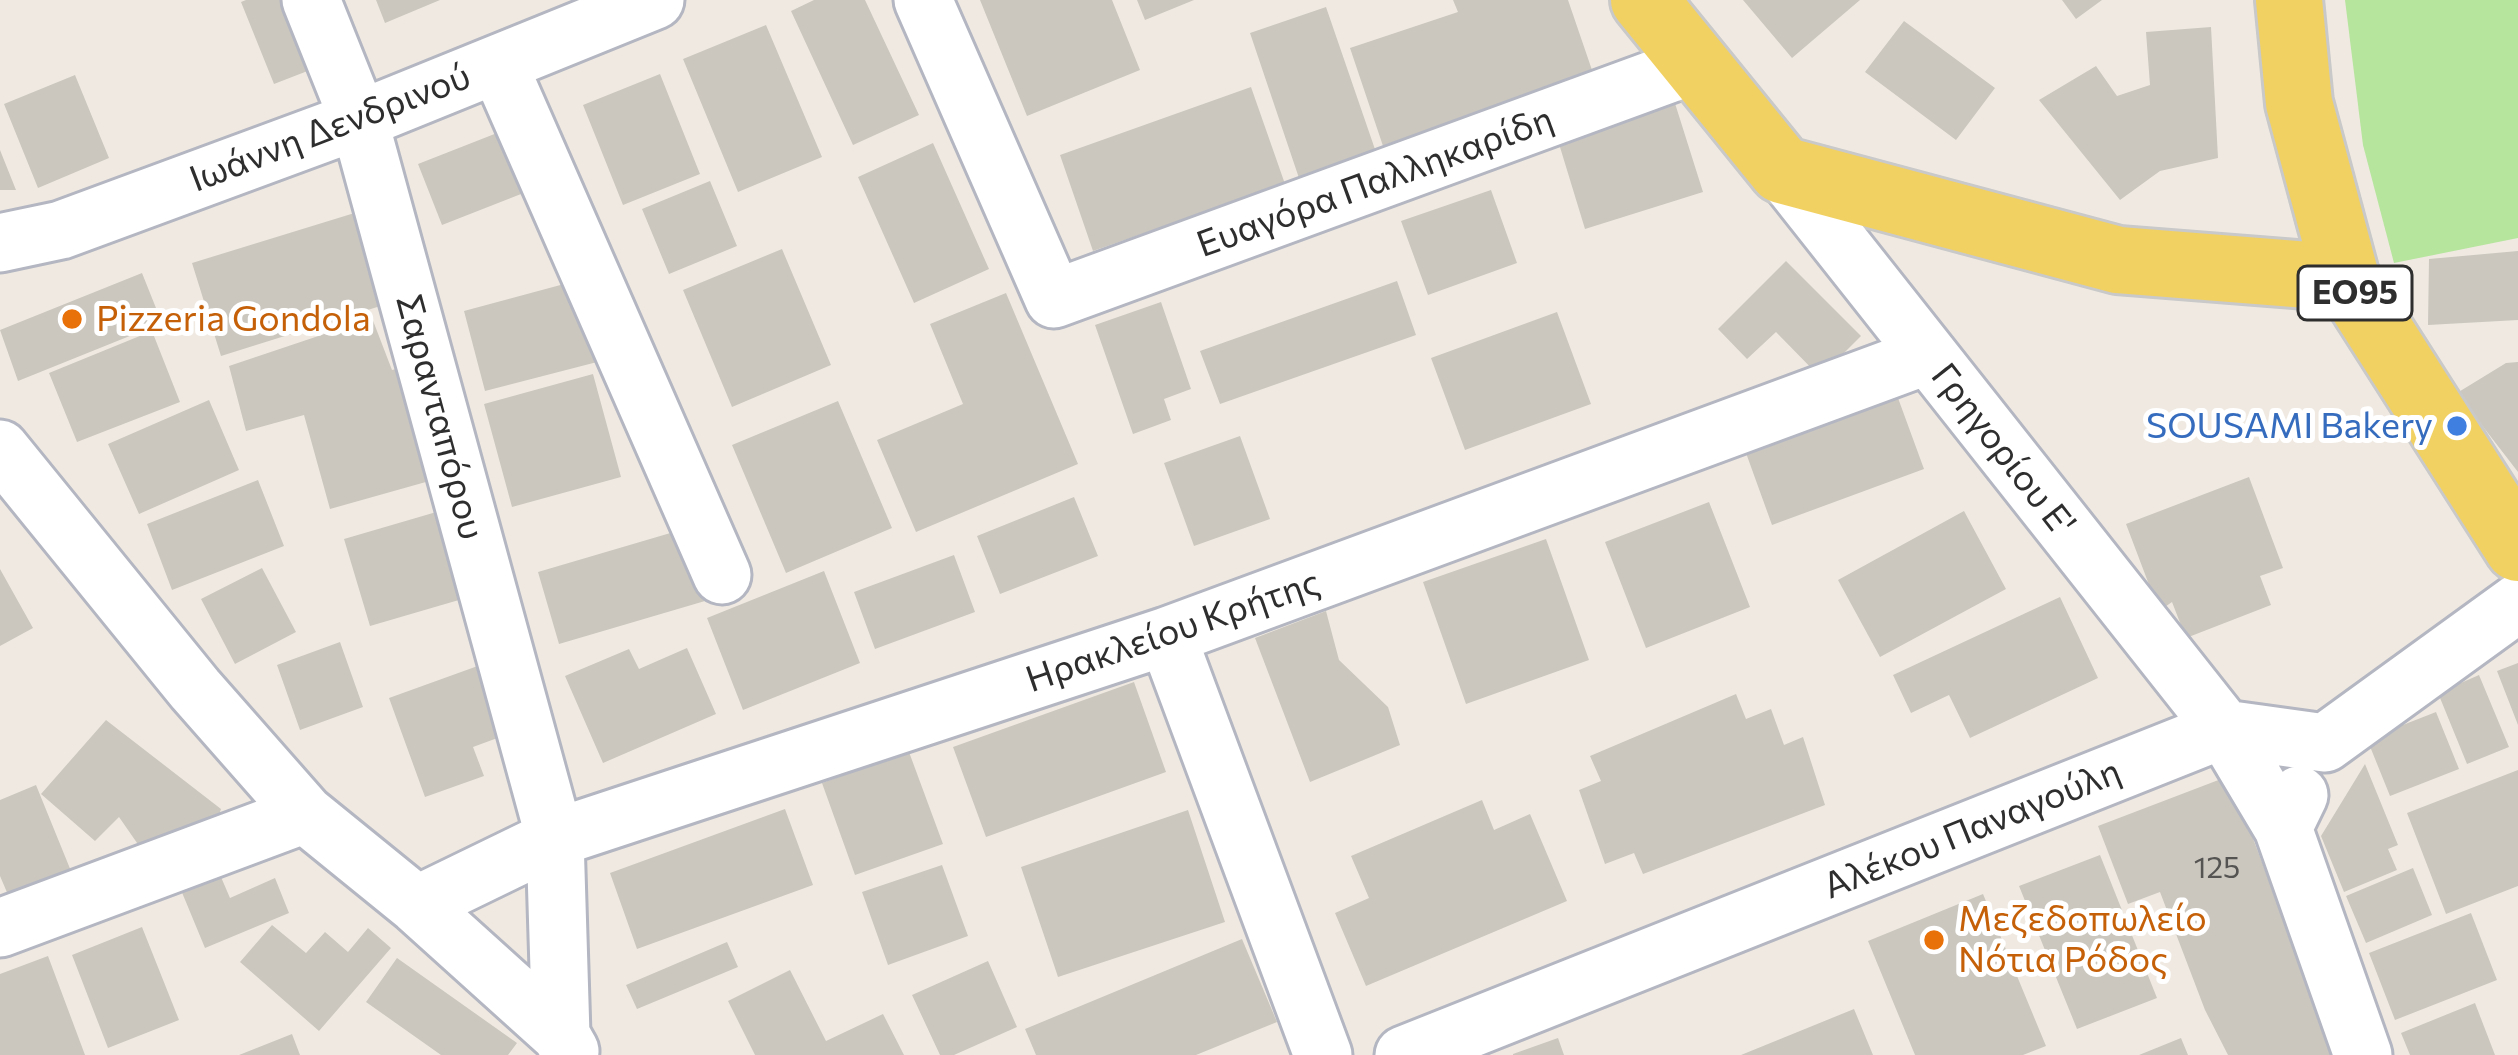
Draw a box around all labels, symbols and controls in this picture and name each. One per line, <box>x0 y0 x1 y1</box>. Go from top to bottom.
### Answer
street label: Ιωάννη Δενδρινού <box>184 55 476 201</box>
street label: Ευαγόρα Παλληκαρίδη <box>1191 97 1559 267</box>
road number: ΕΟ95 <box>2298 266 2412 320</box>
street label: Σαρανταπόρου <box>387 290 493 544</box>
place label: Pizzeria Gondola <box>96 297 371 341</box>
marker: Pizzeria Gondola <box>59 306 85 332</box>
street label: Γρηγορίου Ε' <box>1922 355 2084 545</box>
place label: SOUSAMI Bakery <box>2146 404 2433 448</box>
marker: SOUSAMI Bakery <box>2444 413 2470 439</box>
street label: Ηρακλείου Κρήτης <box>1020 560 1326 702</box>
street label: Αλέκου Παναγούλη <box>1817 750 2127 908</box>
house number: 125 <box>2194 850 2240 886</box>
place label: Μεζεδοπωλείο Νότια Ρόδος <box>1958 897 2207 982</box>
marker: Μεζεδοπωλείο Νότια Ρόδος <box>1921 927 1947 953</box>

